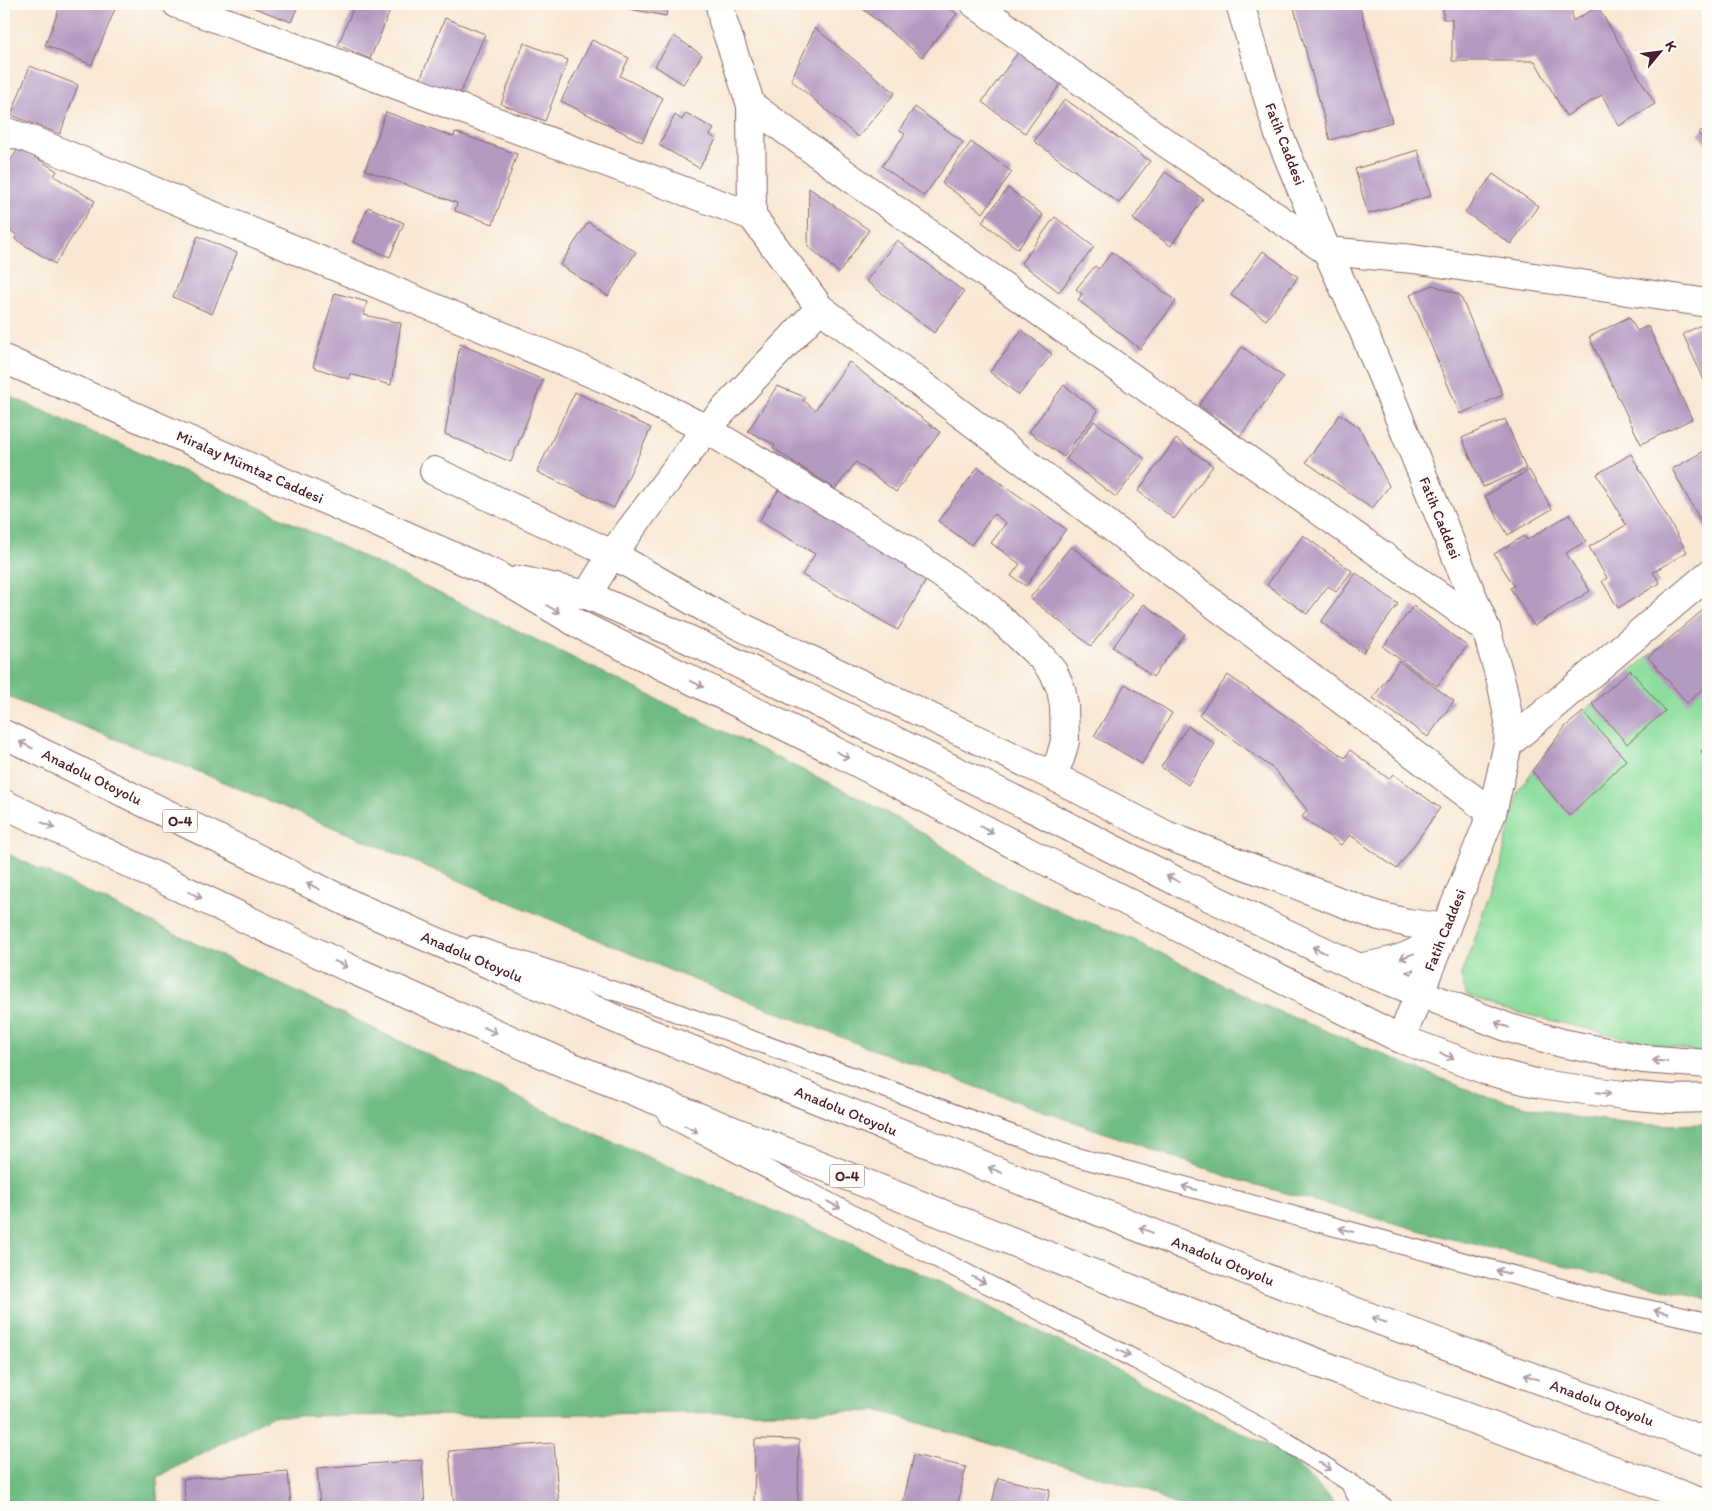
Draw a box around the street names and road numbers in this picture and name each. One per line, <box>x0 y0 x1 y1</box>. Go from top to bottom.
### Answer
street label: Fatih Caddesi <box>1261 100 1309 188</box>
street label: Miralay Mümtaz Caddesi <box>174 426 326 508</box>
street label: Fatih Caddesi <box>1415 474 1465 562</box>
street label: Anadolu Otoyolu <box>39 745 145 809</box>
road number: O-4 <box>162 809 198 832</box>
street label: Fatih Caddesi <box>1420 886 1470 974</box>
street label: Anadolu Otoyolu <box>418 927 526 987</box>
street label: Anadolu Otoyolu <box>792 1082 900 1140</box>
road number: O-4 <box>830 1164 864 1188</box>
street label: Anadolu Otoyolu <box>1169 1232 1277 1290</box>
street label: Anadolu Otoyolu <box>1548 1376 1657 1430</box>

